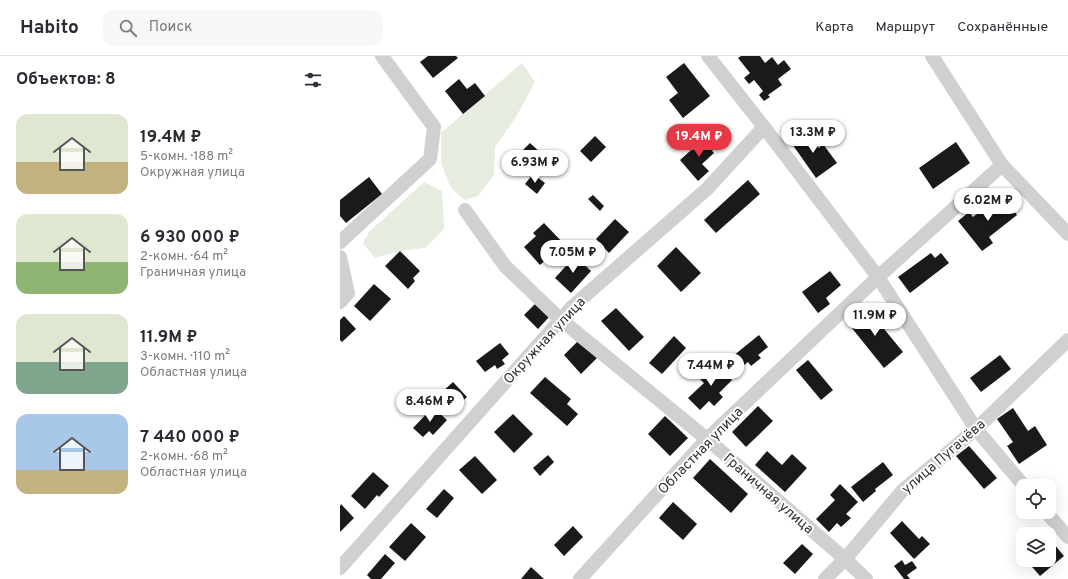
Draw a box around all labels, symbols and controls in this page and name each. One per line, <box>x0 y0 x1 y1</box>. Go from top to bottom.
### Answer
search box <box>103 10 383 46</box>
text: Habito <box>20 16 79 40</box>
icon: search <box>117 17 139 39</box>
text: Поиск <box>149 18 193 37</box>
text: Карта <box>815 19 854 36</box>
text: Маршрут <box>876 19 935 36</box>
text: Сохранённые <box>957 19 1048 36</box>
text: Объектов: 8 <box>16 69 116 91</box>
icon: filters <box>302 69 324 91</box>
pin: 13.3M ₽ <box>776 120 850 154</box>
pin: 19.4M ₽ <box>662 124 736 158</box>
text: 13.3M ₽ <box>790 125 836 141</box>
text: 19.4M ₽ <box>140 127 201 149</box>
text: 19.4M ₽ <box>675 129 723 145</box>
icon: home <box>48 130 96 178</box>
text: 5-комн. · 188 m² <box>140 149 233 165</box>
pin: 6.93M ₽ <box>498 150 572 184</box>
text: 6.93M ₽ <box>510 155 560 171</box>
text: Окружная улица <box>140 165 245 181</box>
pin: 6.02M ₽ <box>951 188 1025 222</box>
text: 6.02M ₽ <box>963 193 1013 209</box>
text: 6 930 000 ₽ <box>140 227 240 249</box>
icon: home <box>48 230 96 278</box>
pin: 7.05M ₽ <box>536 240 610 274</box>
text: 7.05M ₽ <box>549 245 597 261</box>
text: 2-комн. · 64 m² <box>140 249 228 265</box>
text: Граничная улица <box>140 265 246 281</box>
street label: Окружная улица <box>500 294 590 388</box>
pin: 11.9M ₽ <box>838 303 912 337</box>
text: 11.9M ₽ <box>853 308 897 324</box>
text: 11.9M ₽ <box>140 327 197 349</box>
icon: home <box>48 330 96 378</box>
text: 3-комн. · 110 m² <box>140 349 230 365</box>
pin: 7.44M ₽ <box>674 353 748 387</box>
text: 7.44M ₽ <box>687 358 735 374</box>
text: Областная улица <box>140 365 247 381</box>
pin: 8.46M ₽ <box>393 389 467 423</box>
text: 8.46M ₽ <box>405 394 455 410</box>
street label: Областная улица <box>655 404 747 498</box>
street label: улица Пугачёва <box>899 416 989 498</box>
text: 7 440 000 ₽ <box>140 427 240 449</box>
icon: home <box>48 430 96 478</box>
text: 2-комн. · 68 m² <box>140 449 228 465</box>
street label: Граничная улица <box>719 450 817 538</box>
text: Областная улица <box>140 465 247 481</box>
map controls <box>1016 479 1056 567</box>
button: locate <box>1016 479 1056 519</box>
button: layers <box>1016 527 1056 567</box>

